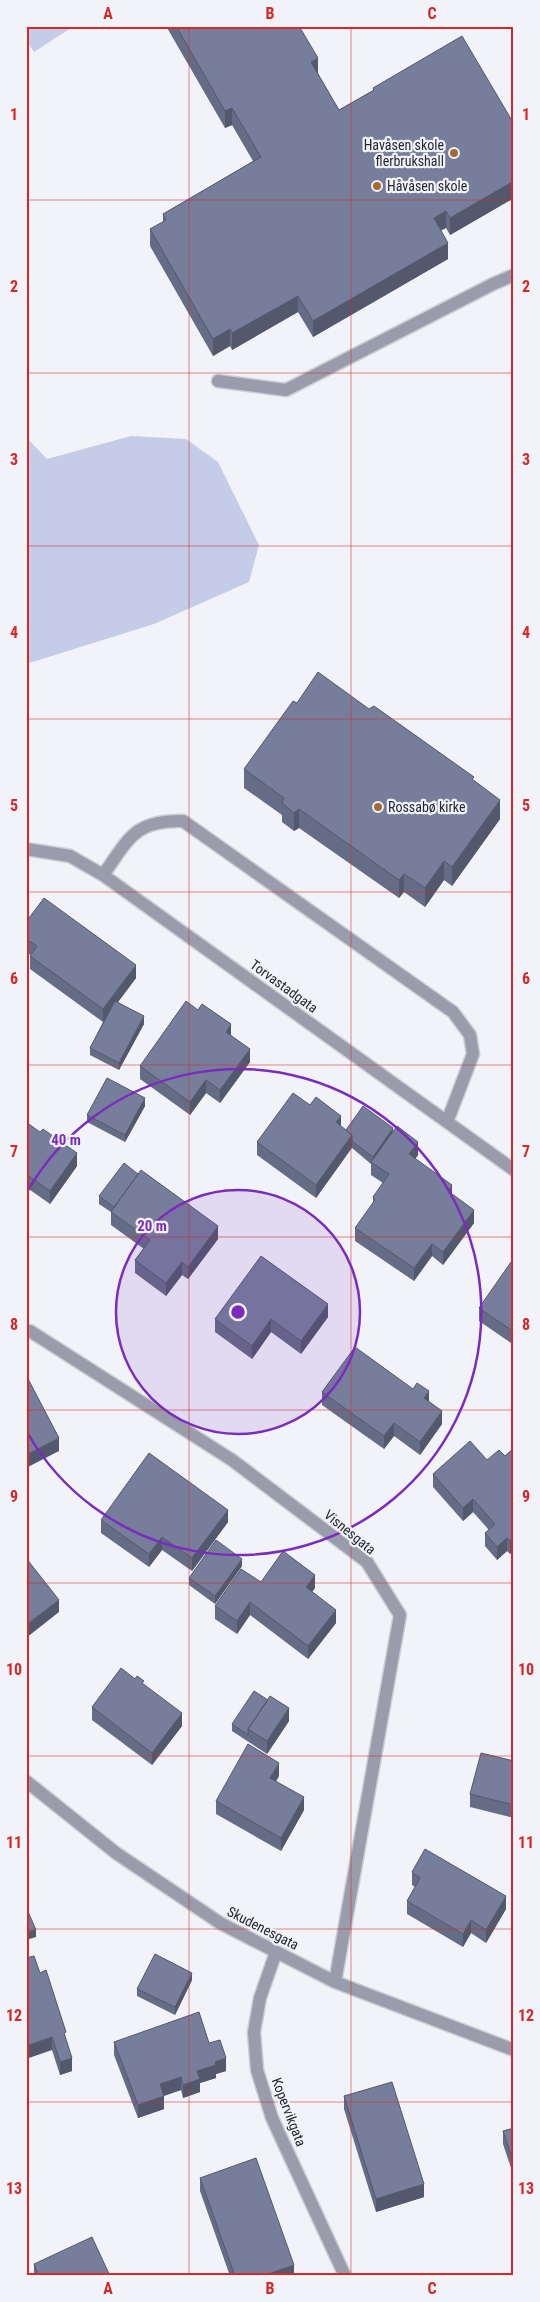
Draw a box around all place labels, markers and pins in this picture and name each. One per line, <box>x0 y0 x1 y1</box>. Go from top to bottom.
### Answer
place label: Havåsen skole flerbrukshall <box>364 137 444 169</box>
marker: Havåsen skole flerbrukshall <box>448 147 460 159</box>
place label: Håvåsen skole <box>387 178 468 194</box>
marker: Håvåsen skole <box>371 180 383 192</box>
place label: Rossabø kirke <box>388 799 466 815</box>
marker: Rossabø kirke <box>372 801 384 813</box>
centre of rings <box>229 1303 247 1321</box>

